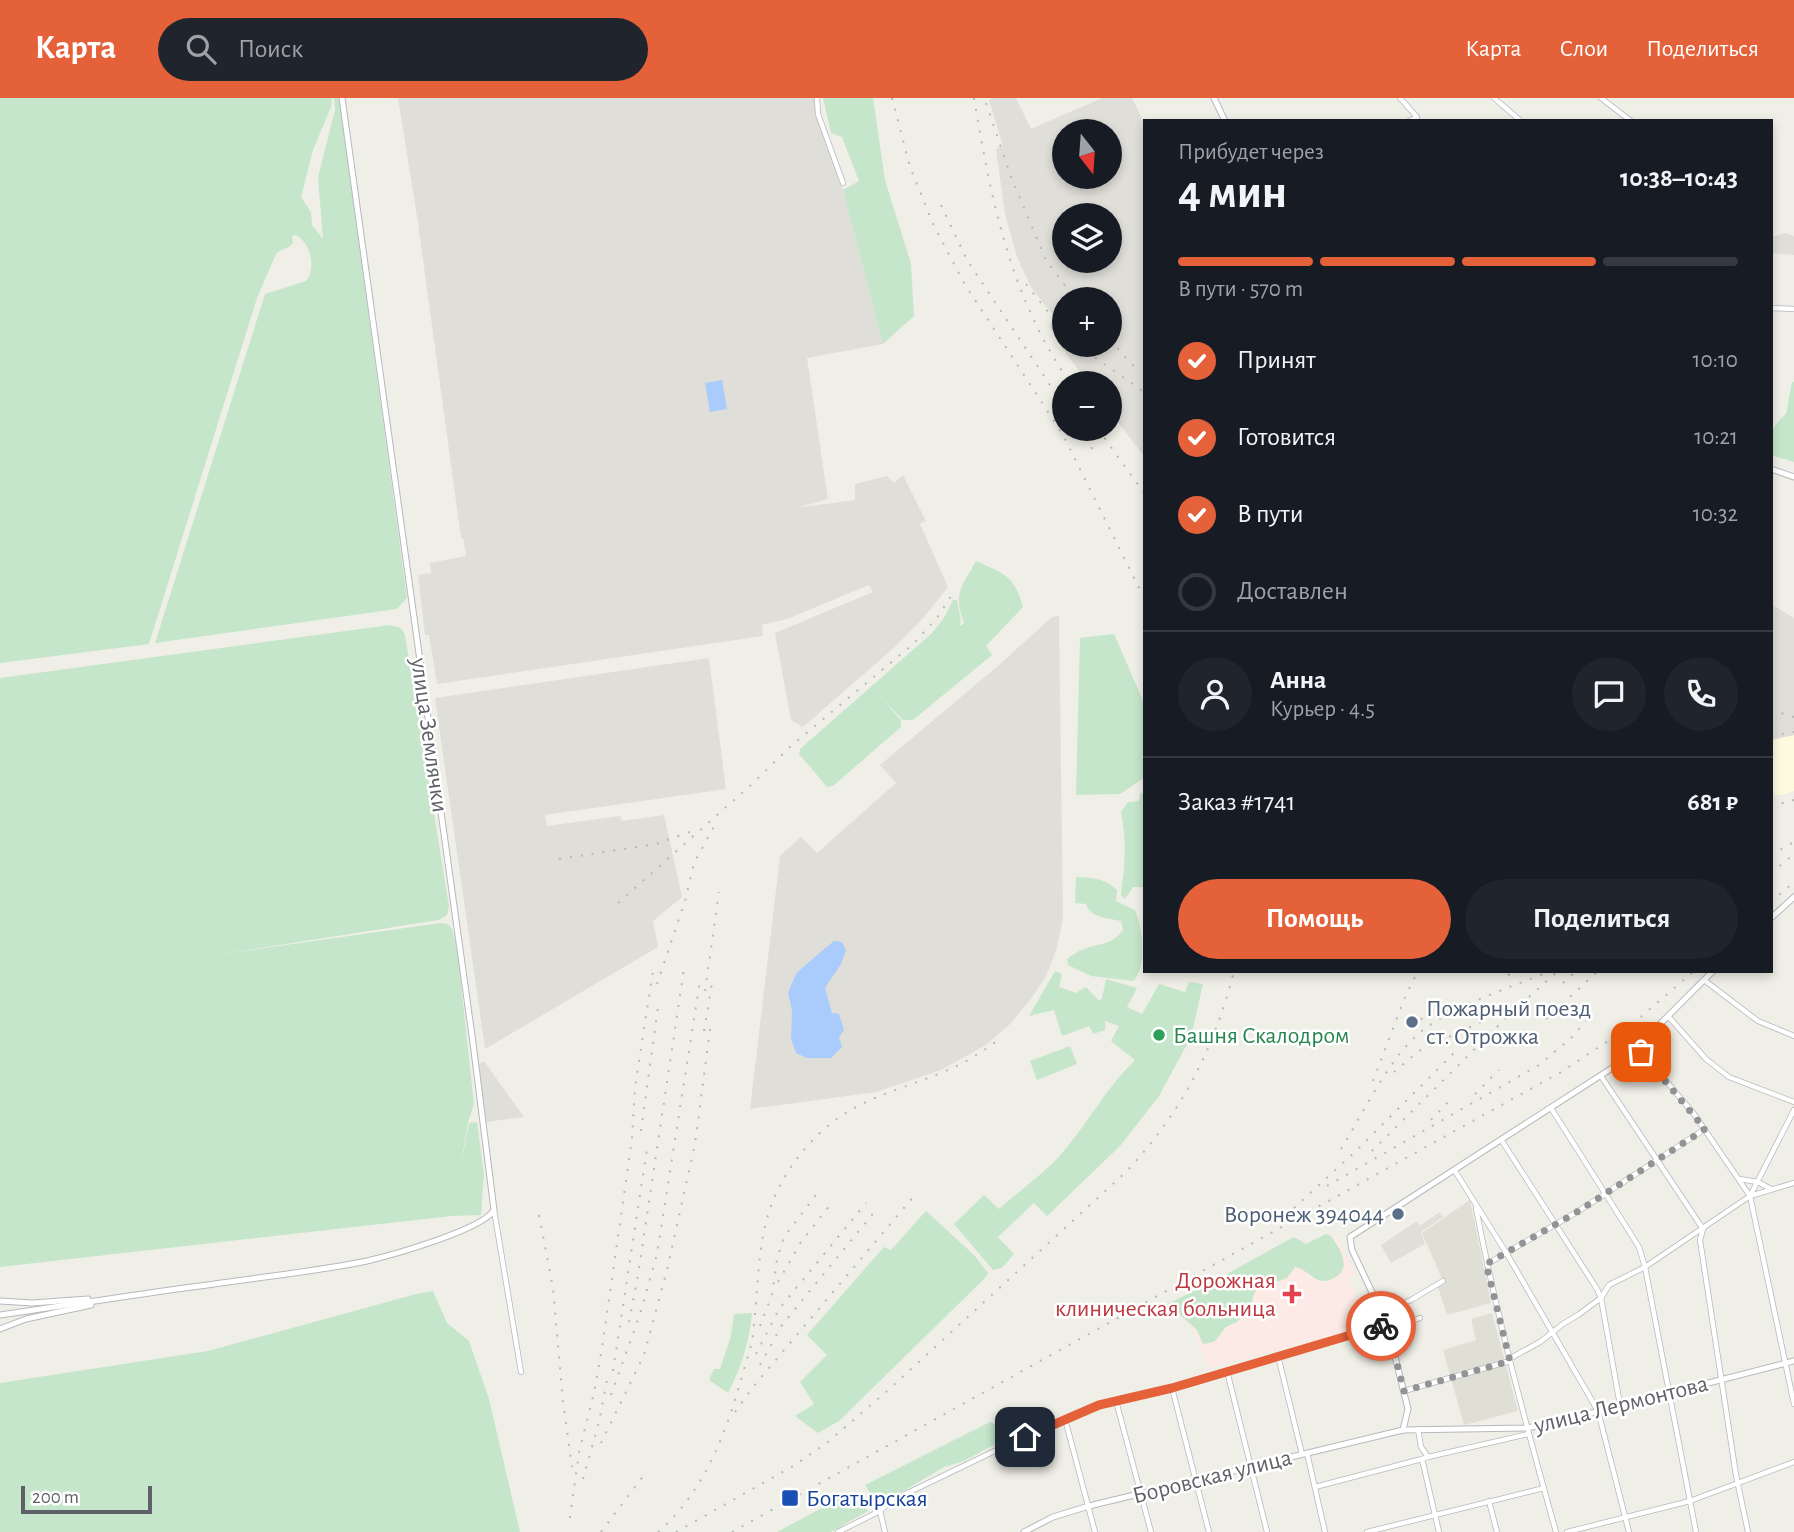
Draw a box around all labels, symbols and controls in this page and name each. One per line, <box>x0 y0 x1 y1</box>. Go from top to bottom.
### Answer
search box <box>158 18 648 81</box>
icon: search <box>182 30 220 68</box>
text: Карта <box>35 32 116 65</box>
text: Поиск <box>238 36 303 62</box>
text: Карта <box>1465 37 1521 61</box>
text: Слои <box>1559 37 1608 61</box>
text: Поделиться <box>1646 37 1759 61</box>
north arrow <box>1052 119 1122 189</box>
map controls <box>1052 119 1122 441</box>
text: Прибудет через <box>1178 141 1324 164</box>
text: 10:38–10:43 <box>1620 165 1738 191</box>
text: 4 мин <box>1178 170 1287 216</box>
button: layers <box>1052 203 1122 273</box>
text: В пути · 570 m <box>1178 278 1303 301</box>
button: + <box>1052 287 1122 357</box>
icon: check <box>1178 342 1216 380</box>
text: Принят <box>1237 347 1316 373</box>
text: 10:10 <box>1693 349 1738 372</box>
button: − <box>1052 371 1122 441</box>
icon: check <box>1178 419 1216 457</box>
text: Готовится <box>1237 424 1336 450</box>
text: 10:21 <box>1694 426 1738 449</box>
icon: check <box>1178 496 1216 534</box>
text: В пути <box>1237 501 1303 527</box>
text: 10:32 <box>1693 503 1738 526</box>
text: Доставлен <box>1237 578 1348 604</box>
street label: улица Землячки <box>406 655 452 814</box>
button: person <box>1178 657 1252 731</box>
button: chat <box>1572 657 1646 731</box>
button: phone <box>1664 657 1738 731</box>
text: Анна <box>1270 667 1326 693</box>
text: Курьер · 4.5 <box>1270 698 1375 721</box>
text: Заказ #1741 <box>1178 789 1296 815</box>
text: 681 ₽ <box>1687 789 1738 815</box>
button: Помощь <box>1178 879 1451 959</box>
button: Поделиться <box>1465 879 1738 959</box>
place label: Пожарный поезд ст. Отрожка <box>1426 997 1591 1049</box>
marker: Пожарный поезд ст. Отрожка <box>1404 1014 1420 1030</box>
pin <box>1611 1022 1671 1082</box>
place label: Башня Скалодром <box>1173 1024 1350 1048</box>
marker: Башня Скалодром <box>1151 1027 1167 1043</box>
icon: bag <box>1622 1033 1660 1071</box>
place label: Воронеж 394044 <box>1224 1203 1384 1227</box>
marker: Воронеж 394044 <box>1390 1206 1406 1222</box>
place label: Дорожная клиническая больница <box>1055 1269 1276 1321</box>
marker: Дорожная клиническая больница <box>1282 1284 1302 1304</box>
courier <box>1346 1291 1416 1361</box>
icon: bike <box>1362 1307 1400 1345</box>
street label: улица Лермонтова <box>1531 1372 1711 1438</box>
pin <box>995 1407 1055 1467</box>
icon: home <box>1006 1418 1044 1456</box>
street label: Боровская улица <box>1130 1446 1294 1508</box>
scale bar <box>21 1483 152 1515</box>
place label: Богатырская <box>806 1487 928 1511</box>
text: 200 m <box>32 1488 79 1507</box>
marker: Богатырская <box>780 1488 800 1508</box>

